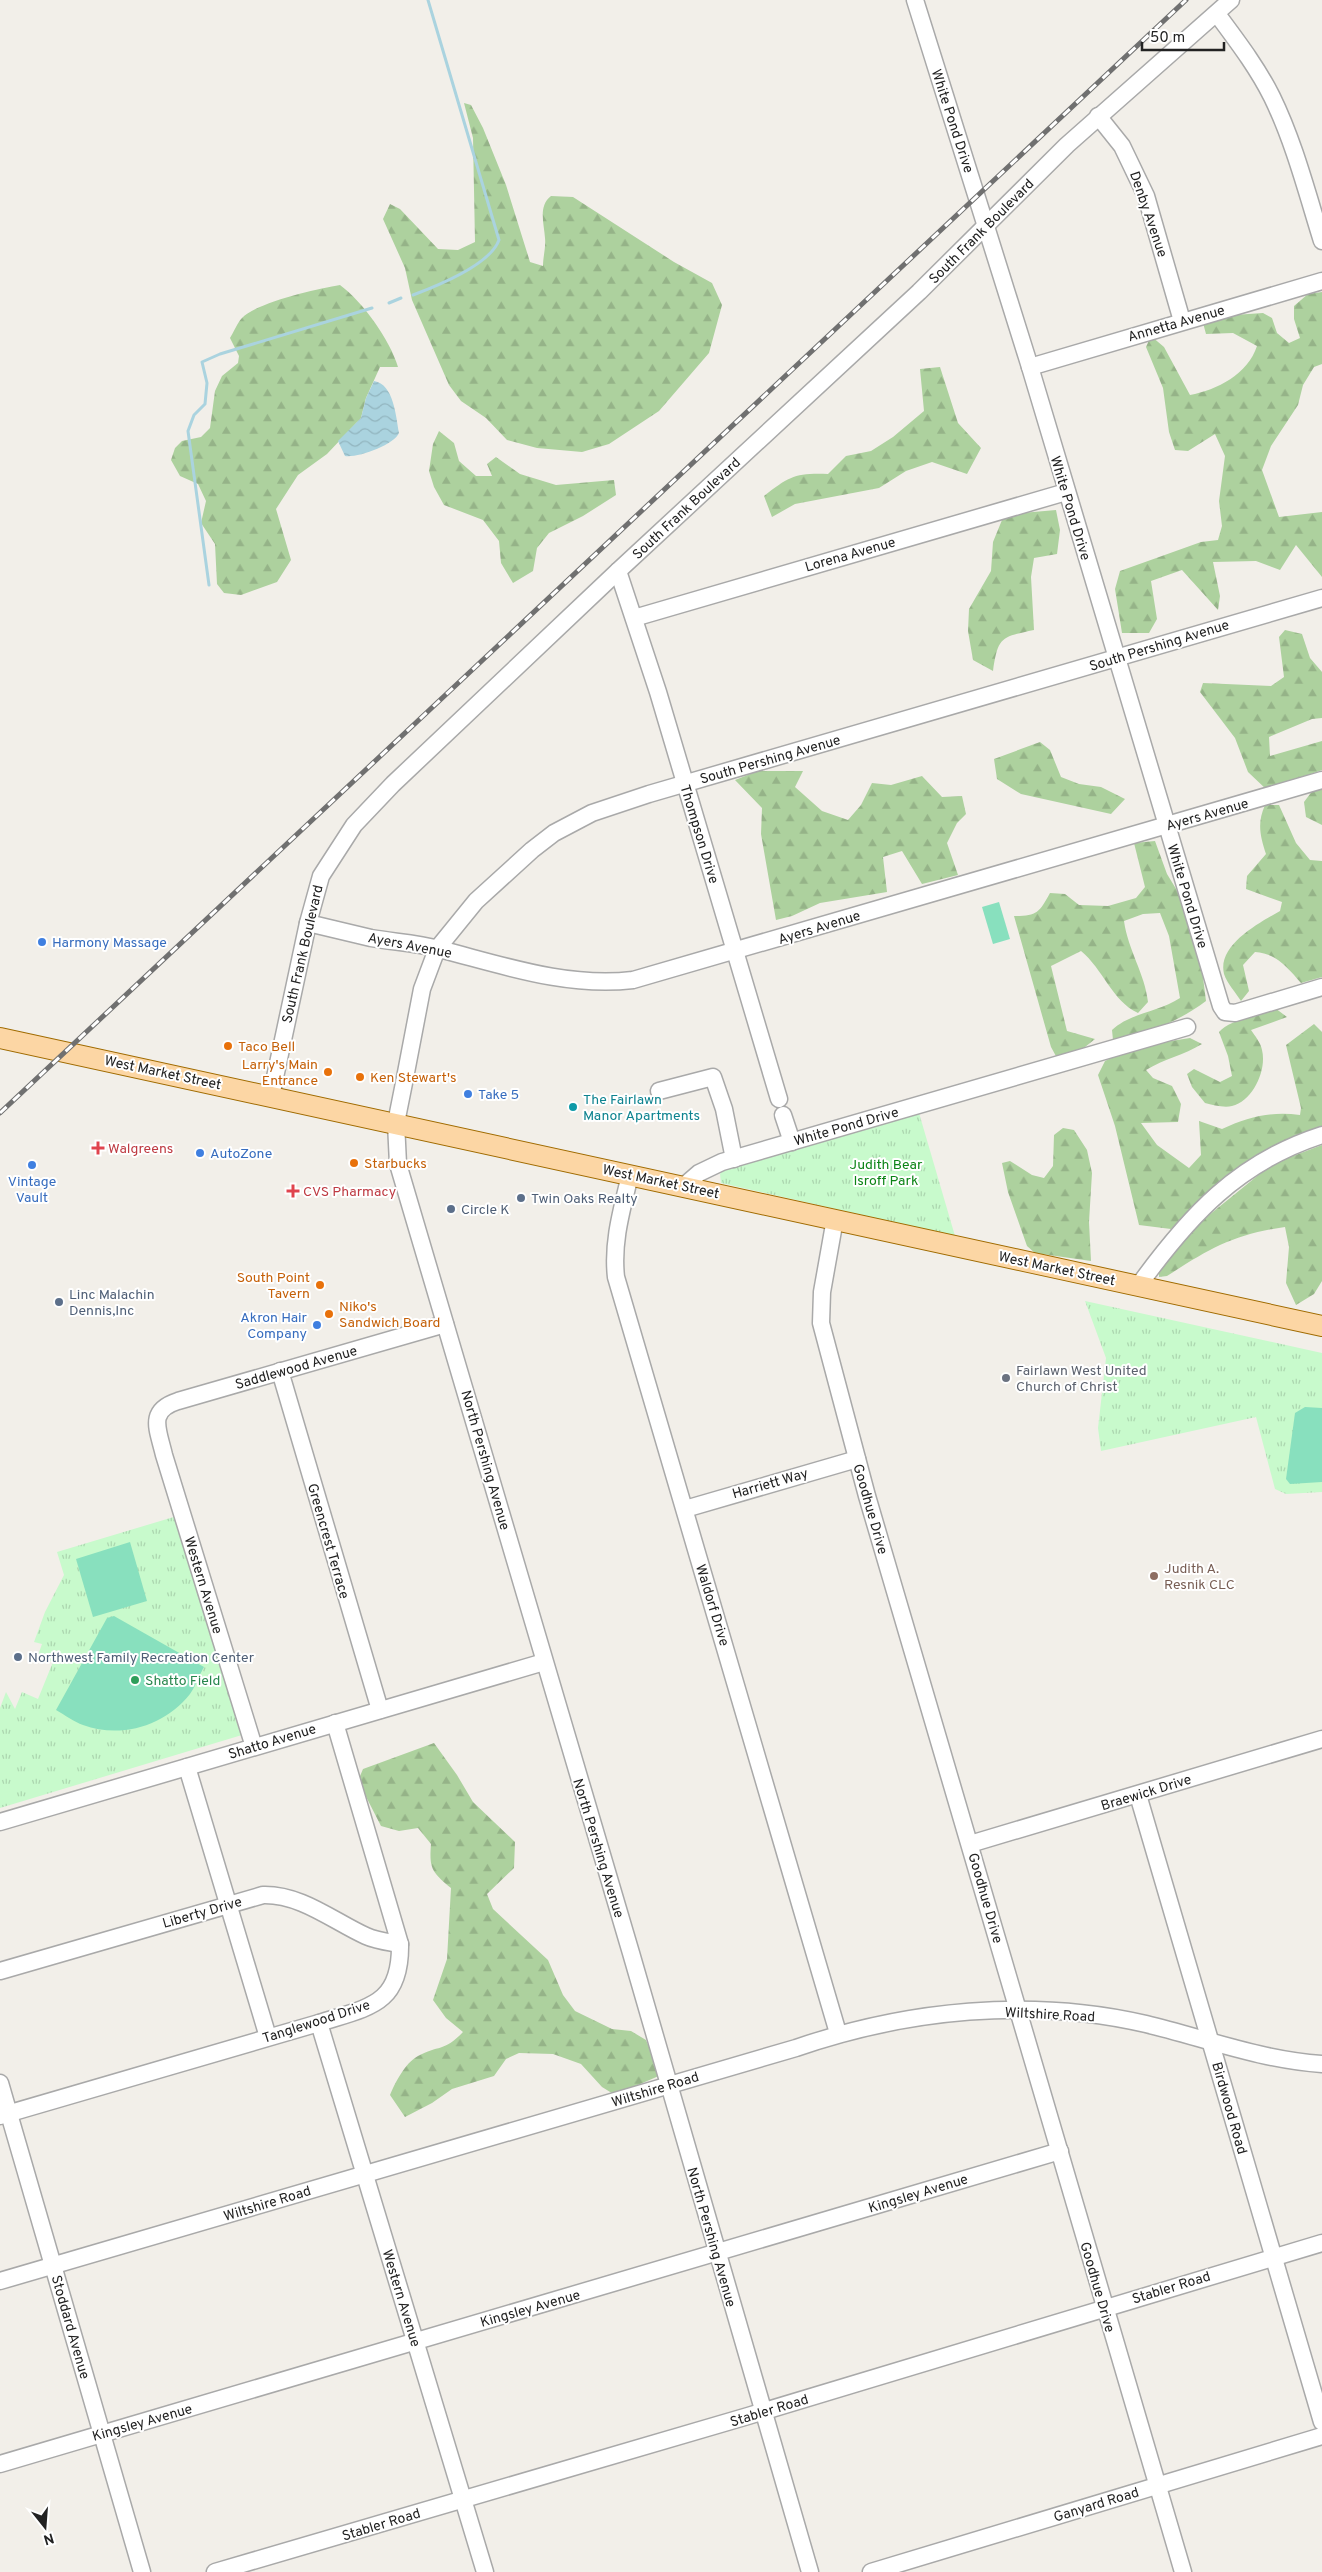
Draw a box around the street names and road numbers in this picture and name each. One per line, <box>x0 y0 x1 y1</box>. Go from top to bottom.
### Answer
street label: White Pond Drive <box>927 67 976 176</box>
street label: Denby Avenue <box>1125 169 1170 260</box>
street label: South Frank Boulevard <box>926 176 1038 288</box>
street label: Annetta Avenue <box>1126 302 1227 346</box>
street label: White Pond Drive <box>1046 454 1094 563</box>
street label: South Frank Boulevard <box>629 455 745 564</box>
street label: Lorena Avenue <box>803 534 898 576</box>
street label: South Pershing Avenue <box>1087 617 1231 676</box>
street label: South Pershing Avenue <box>698 732 843 789</box>
street label: Thompson Drive <box>675 783 722 886</box>
street label: Ayers Avenue <box>1164 796 1251 835</box>
street label: White Pond Drive <box>1163 842 1211 951</box>
street label: South Frank Boulevard <box>279 883 328 1025</box>
street label: Ayers Avenue <box>776 908 863 949</box>
street label: Ayers Avenue <box>366 930 453 963</box>
street label: West Market Street <box>103 1053 223 1094</box>
street label: White Pond Drive <box>792 1104 901 1151</box>
street label: West Market Street <box>601 1162 721 1203</box>
street label: West Market Street <box>997 1249 1117 1290</box>
street label: Saddlewood Avenue <box>233 1343 359 1394</box>
street label: North Pershing Avenue <box>456 1388 513 1532</box>
street label: Goodhue Drive <box>849 1462 891 1557</box>
street label: Harriett Way <box>730 1465 810 1503</box>
street label: Greencrest Terrace <box>303 1482 352 1601</box>
street label: Western Avenue <box>180 1535 225 1636</box>
street label: Waldorf Drive <box>691 1562 732 1648</box>
street label: Shatto Avenue <box>226 1721 318 1764</box>
street label: Braewick Drive <box>1099 1772 1194 1815</box>
street label: North Pershing Avenue <box>568 1777 627 1920</box>
street label: Goodhue Drive <box>964 1851 1006 1946</box>
street label: Liberty Drive <box>161 1894 244 1933</box>
street label: Tanglewood Drive <box>261 1997 372 2048</box>
street label: Wiltshire Road <box>1004 2005 1096 2026</box>
street label: Birdwood Road <box>1207 2060 1250 2157</box>
street label: Wiltshire Road <box>610 2069 701 2112</box>
street label: North Pershing Avenue <box>682 2165 739 2309</box>
street label: Kingsley Avenue <box>867 2171 970 2218</box>
street label: Wiltshire Road <box>222 2183 313 2226</box>
street label: Goodhue Drive <box>1076 2240 1118 2335</box>
street label: Western Avenue <box>378 2248 423 2349</box>
street label: Stabler Road <box>1130 2268 1213 2308</box>
street label: Stoddard Avenue <box>47 2274 93 2381</box>
street label: Kingsley Avenue <box>478 2287 582 2332</box>
street label: Stabler Road <box>728 2391 811 2431</box>
street label: Kingsley Avenue <box>90 2401 194 2446</box>
street label: Ganyard Road <box>1052 2484 1141 2526</box>
street label: Stabler Road <box>340 2505 423 2545</box>

